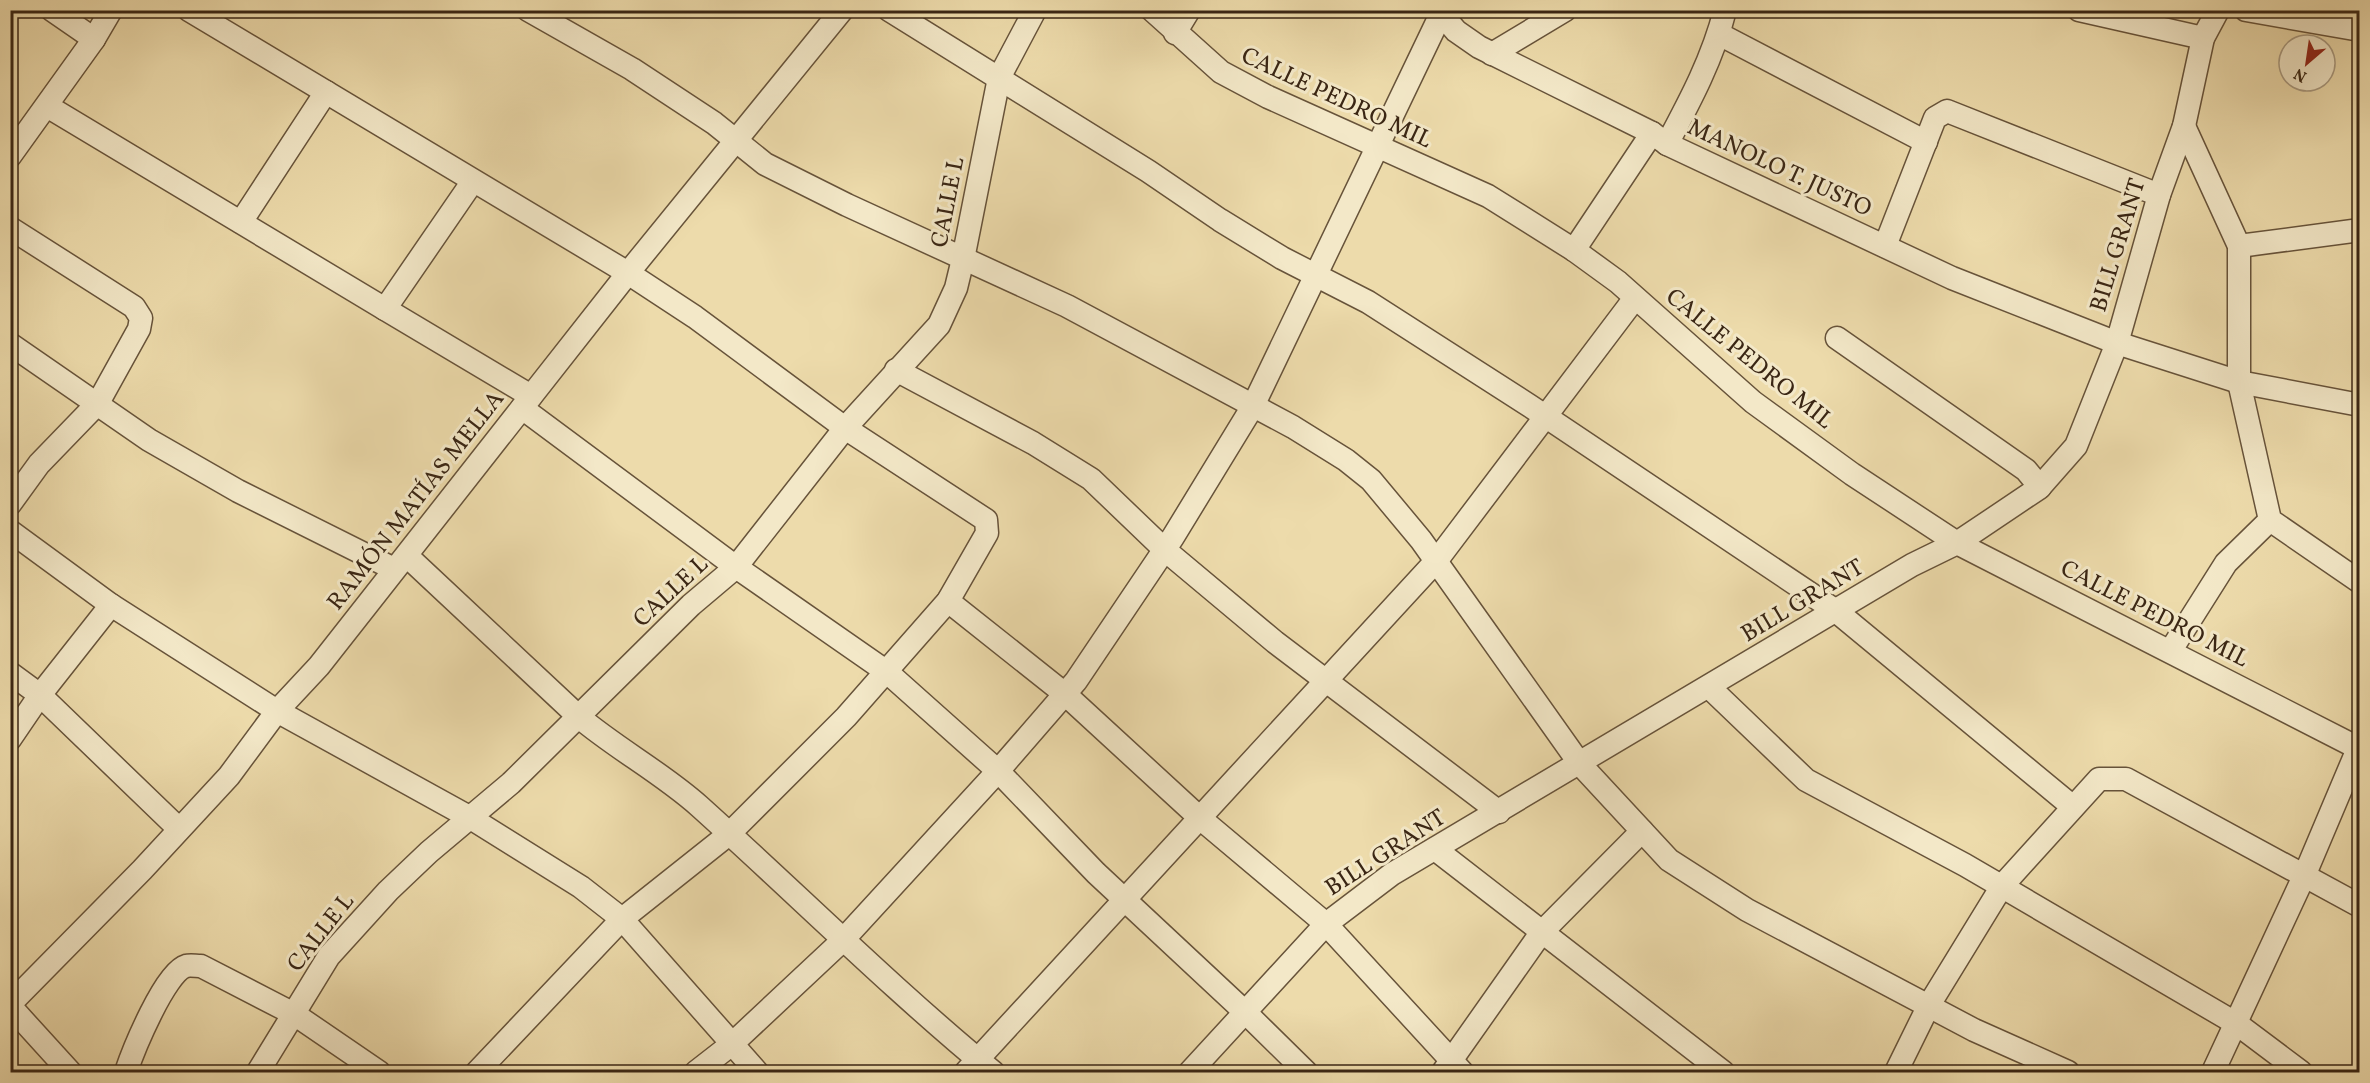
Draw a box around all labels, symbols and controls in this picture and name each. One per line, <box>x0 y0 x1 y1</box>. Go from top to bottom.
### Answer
north arrow <box>2277 33 2337 93</box>
street label: CALLE PEDRO MIL <box>1235 40 1437 158</box>
text: N <box>2290 62 2311 87</box>
street label: MANOLO T. JUSTO <box>1681 111 1877 226</box>
street label: CALLE L <box>924 154 974 251</box>
street label: BILL GRANT <box>2083 175 2155 316</box>
street label: CALLE PEDRO MIL <box>1658 281 1840 438</box>
street label: RAMÓN MATÍAS MELLA <box>320 384 513 618</box>
street label: CALLE L <box>626 549 716 636</box>
street label: BILL GRANT <box>1735 552 1871 652</box>
street label: CALLE PEDRO MIL <box>2054 553 2254 677</box>
street label: BILL GRANT <box>1319 802 1453 905</box>
street label: CALLE L <box>280 887 363 980</box>

